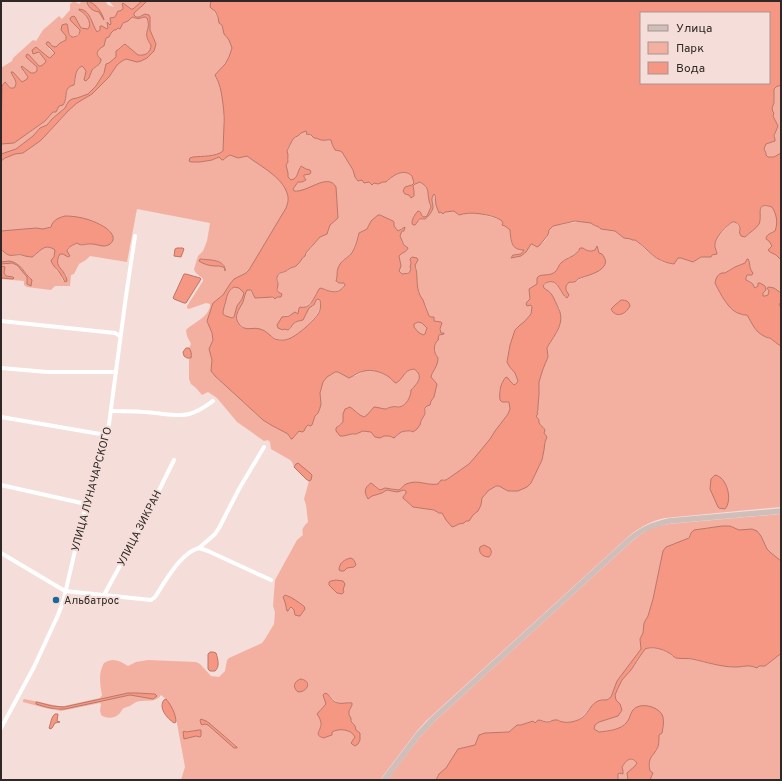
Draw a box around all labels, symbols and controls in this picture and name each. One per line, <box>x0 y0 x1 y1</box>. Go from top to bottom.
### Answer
legend <box>640 12 770 84</box>
text: Улица <box>676 21 712 37</box>
text: Парк <box>676 41 704 57</box>
text: Вода <box>676 61 705 77</box>
street label: УЛИЦА ЛУНАЧАРСКОГО <box>69 425 115 553</box>
street label: УЛИЦА ЗИКРАН <box>115 488 165 569</box>
place label: Альбатрос <box>64 594 119 608</box>
marker: Альбатрос <box>51 595 61 605</box>

